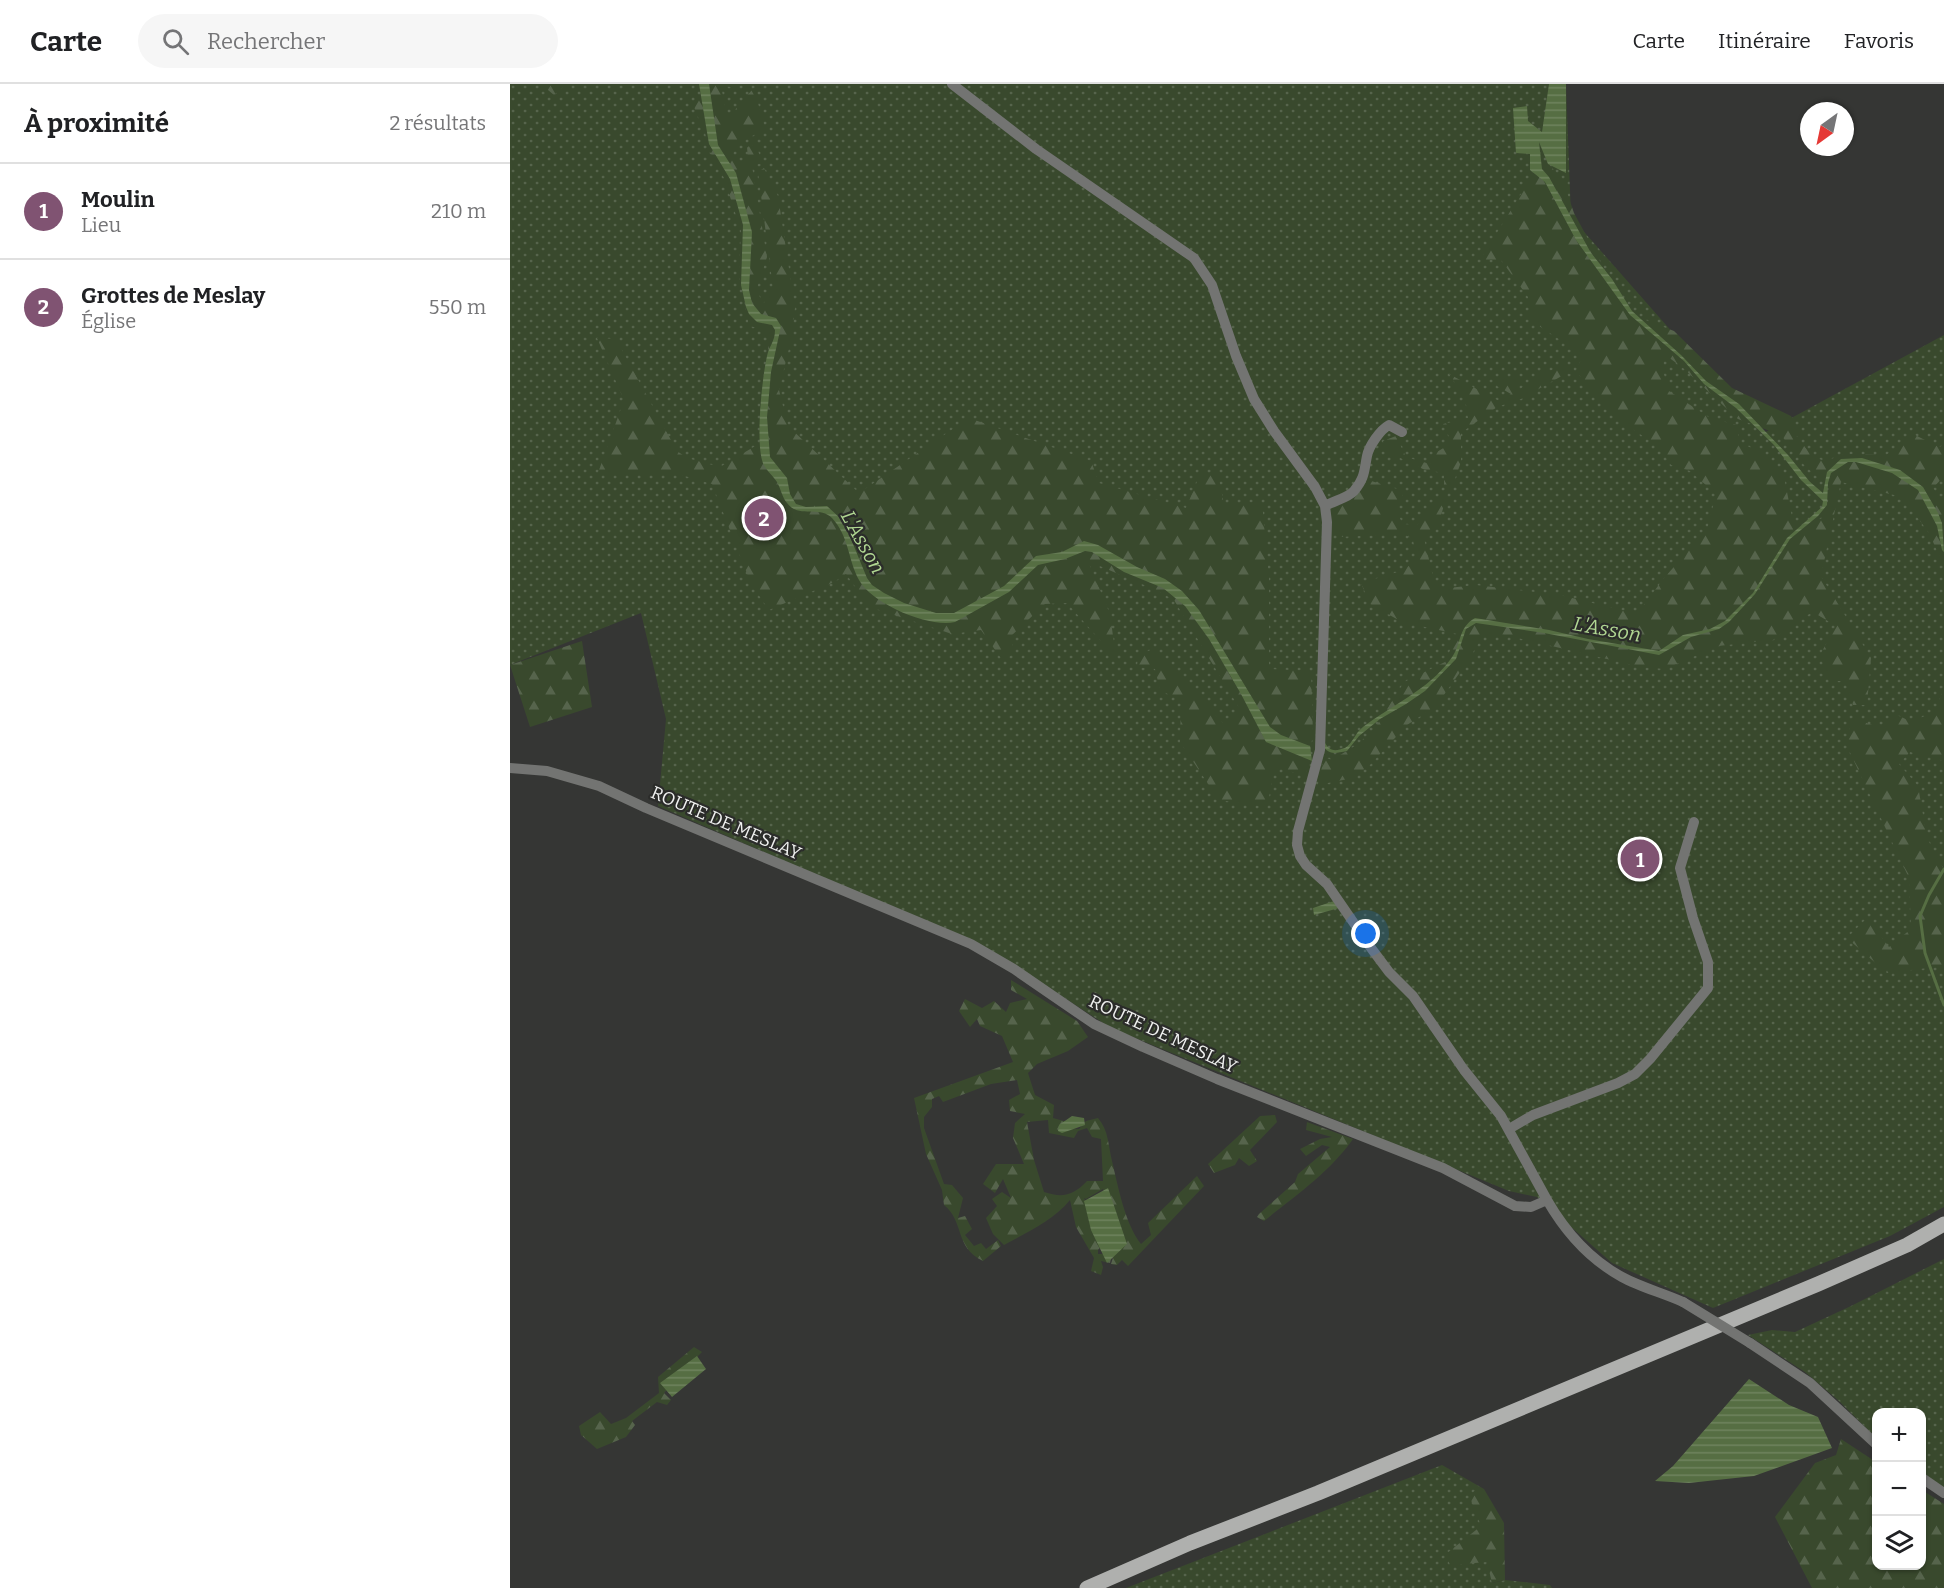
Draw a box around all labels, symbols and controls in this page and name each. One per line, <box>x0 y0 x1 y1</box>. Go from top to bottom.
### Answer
search box <box>138 14 558 68</box>
text: Carte <box>30 25 102 58</box>
icon: search <box>159 25 192 58</box>
text: Rechercher <box>207 28 325 55</box>
text: Carte <box>1632 28 1685 54</box>
text: Itinéraire <box>1718 28 1811 54</box>
text: Favoris <box>1844 28 1914 54</box>
north arrow <box>1800 102 1854 156</box>
text: À proximité <box>24 108 169 139</box>
text: 2 résultats <box>389 111 486 135</box>
text: Moulin <box>81 186 155 213</box>
text: 1 <box>39 199 48 223</box>
text: 210 m <box>431 199 486 223</box>
text: Lieu <box>81 213 121 237</box>
text: Grottes de Meslay <box>81 282 265 309</box>
text: 2 <box>38 295 49 319</box>
text: 550 m <box>429 295 486 319</box>
text: Église <box>81 309 136 333</box>
pin: 2 <box>744 496 784 540</box>
water label: L'Asson <box>836 506 890 578</box>
water label: L'Asson <box>1571 611 1643 647</box>
street label: ROUTE DE MESLAY <box>648 781 805 865</box>
pin: 1 <box>1620 836 1660 882</box>
your location <box>1351 919 1380 948</box>
street label: ROUTE DE MESLAY <box>1085 990 1241 1078</box>
map controls <box>1872 1408 1926 1570</box>
button: + <box>1872 1408 1926 1462</box>
button: − <box>1872 1462 1926 1516</box>
button: layers <box>1872 1516 1926 1570</box>

